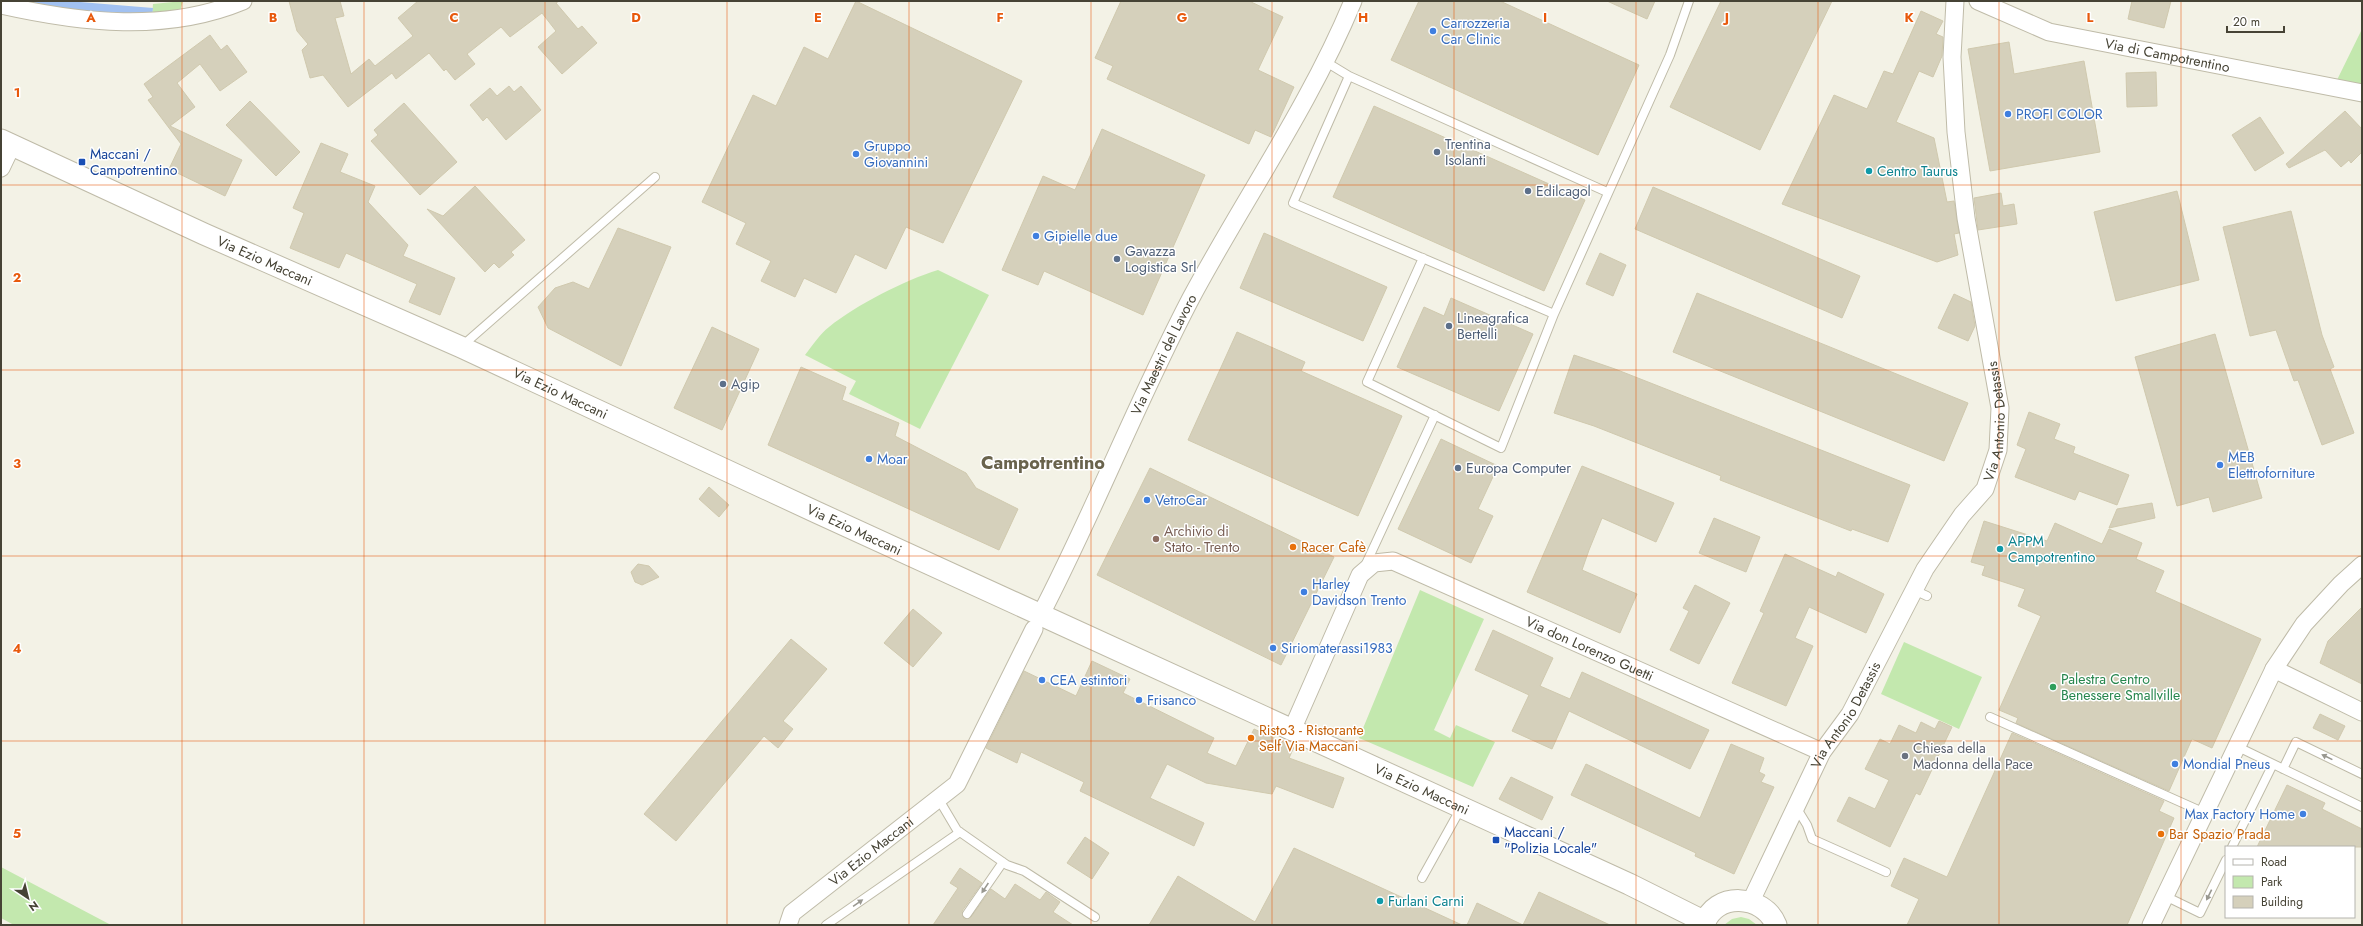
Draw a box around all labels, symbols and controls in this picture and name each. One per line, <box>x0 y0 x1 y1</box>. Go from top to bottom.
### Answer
text: A <box>85 8 96 27</box>
text: B <box>269 8 278 27</box>
text: C <box>449 8 459 27</box>
text: D <box>631 8 641 27</box>
text: E <box>814 8 822 27</box>
text: F <box>996 8 1004 27</box>
text: G <box>1177 8 1188 27</box>
text: H <box>1358 8 1368 27</box>
text: I <box>1543 8 1547 27</box>
text: J <box>1722 8 1729 27</box>
text: K <box>1904 8 1914 27</box>
text: L <box>2087 8 2094 27</box>
scale bar <box>2227 8 2284 34</box>
place label: Carrozzeria Car Clinic <box>1441 13 1510 49</box>
text: 20 m <box>2233 13 2260 31</box>
marker: Carrozzeria Car Clinic <box>1428 26 1438 36</box>
street label: Via di Campotrentino <box>2103 33 2232 77</box>
text: 1 <box>14 83 20 102</box>
place label: PROFI COLOR <box>2016 104 2103 124</box>
marker: PROFI COLOR <box>2003 109 2013 119</box>
place label: Trentina Isolanti <box>1445 134 1491 170</box>
place label: Gruppo Giovannini <box>864 136 928 172</box>
place label: Maccani / Campotrentino <box>90 144 178 180</box>
marker: Trentina Isolanti <box>1432 147 1442 157</box>
marker: Gruppo Giovannini <box>851 149 861 159</box>
marker: Maccani / Campotrentino <box>77 157 87 167</box>
place label: Centro Taurus <box>1877 161 1958 181</box>
marker: Centro Taurus <box>1864 166 1874 176</box>
place label: Edilcagol <box>1536 181 1591 201</box>
marker: Edilcagol <box>1523 186 1533 196</box>
place label: Gipielle due <box>1044 226 1118 246</box>
street label: Via Ezio Maccani <box>214 231 316 291</box>
marker: Gipielle due <box>1031 231 1041 241</box>
place label: Gavazza Logistica Srl <box>1125 241 1197 277</box>
marker: Gavazza Logistica Srl <box>1112 254 1122 264</box>
text: 2 <box>13 268 21 287</box>
street label: Via Maestri del Lavoro <box>1126 290 1202 418</box>
place label: Lineagrafica Bertelli <box>1457 308 1529 344</box>
marker: Lineagrafica Bertelli <box>1444 321 1454 331</box>
street label: Via Antonio Detassis <box>1978 360 2010 484</box>
street label: Via Ezio Maccani <box>510 362 611 424</box>
place label: Agip <box>731 374 760 394</box>
marker: Agip <box>718 379 728 389</box>
place label: MEB Elettroforniture <box>2228 447 2315 483</box>
place label: Moar <box>877 449 908 469</box>
district label: Campotrentino <box>981 450 1105 476</box>
text: 3 <box>13 454 21 473</box>
marker: Moar <box>864 454 874 464</box>
place label: Europa Computer <box>1466 458 1571 478</box>
marker: MEB Elettroforniture <box>2215 460 2225 470</box>
marker: Europa Computer <box>1453 463 1463 473</box>
place label: VetroCar <box>1155 490 1207 510</box>
marker: VetroCar <box>1142 495 1152 505</box>
street label: Via Ezio Maccani <box>803 499 905 560</box>
place label: Archivio di Stato - Trento <box>1164 521 1240 557</box>
place label: APPM Campotrentino <box>2008 531 2096 567</box>
marker: Archivio di Stato - Trento <box>1151 534 1161 544</box>
place label: Racer Cafè <box>1301 537 1366 557</box>
marker: Racer Cafè <box>1288 542 1298 552</box>
marker: APPM Campotrentino <box>1995 544 2005 554</box>
place label: Harley Davidson Trento <box>1312 574 1407 610</box>
marker: Harley Davidson Trento <box>1299 587 1309 597</box>
street label: Via don Lorenzo Guetti <box>1522 611 1657 686</box>
place label: Siriomaterassi1983 <box>1281 638 1393 658</box>
text: 4 <box>12 639 22 658</box>
marker: Siriomaterassi1983 <box>1268 643 1278 653</box>
street label: Via Antonio Detassis <box>1806 658 1886 772</box>
place label: Palestra Centro Benessere Smallville <box>2061 669 2180 705</box>
place label: CEA estintori <box>1050 670 1127 690</box>
marker: CEA estintori <box>1037 675 1047 685</box>
marker: Palestra Centro Benessere Smallville <box>2048 682 2058 692</box>
place label: Frisanco <box>1147 690 1197 710</box>
marker: Frisanco <box>1134 695 1144 705</box>
place label: Risto3 - Ristorante Self Via Maccani <box>1259 720 1364 756</box>
marker: Risto3 - Ristorante Self Via Maccani <box>1246 733 1256 743</box>
place label: Chiesa della Madonna della Pace <box>1913 738 2033 774</box>
marker: Chiesa della Madonna della Pace <box>1900 751 1910 761</box>
place label: Mondial Pneus <box>2183 754 2270 774</box>
one-way arrow <box>2321 754 2333 760</box>
street label: Via Ezio Maccani <box>1371 759 1473 820</box>
marker: Mondial Pneus <box>2170 759 2180 769</box>
place label: Max Factory Home <box>2184 804 2295 824</box>
marker: Max Factory Home <box>2298 809 2308 819</box>
street label: Via Ezio Maccani <box>824 812 918 891</box>
place label: Maccani / "Polizia Locale" <box>1504 822 1597 858</box>
text: 5 <box>13 824 21 843</box>
place label: Bar Spazio Prada <box>2169 824 2271 844</box>
marker: Bar Spazio Prada <box>2156 829 2166 839</box>
marker: Maccani / "Polizia Locale" <box>1491 835 1501 845</box>
legend <box>2225 846 2355 918</box>
text: Road <box>2261 853 2287 871</box>
text: Park <box>2261 873 2283 891</box>
north arrow <box>8 878 48 918</box>
one-way arrow <box>981 883 989 893</box>
one-way arrow <box>2206 889 2212 901</box>
place label: Furlani Carni <box>1388 891 1464 911</box>
text: Building <box>2261 893 2303 911</box>
marker: Furlani Carni <box>1375 896 1385 906</box>
text: N <box>26 897 42 915</box>
one-way arrow <box>853 899 863 907</box>

